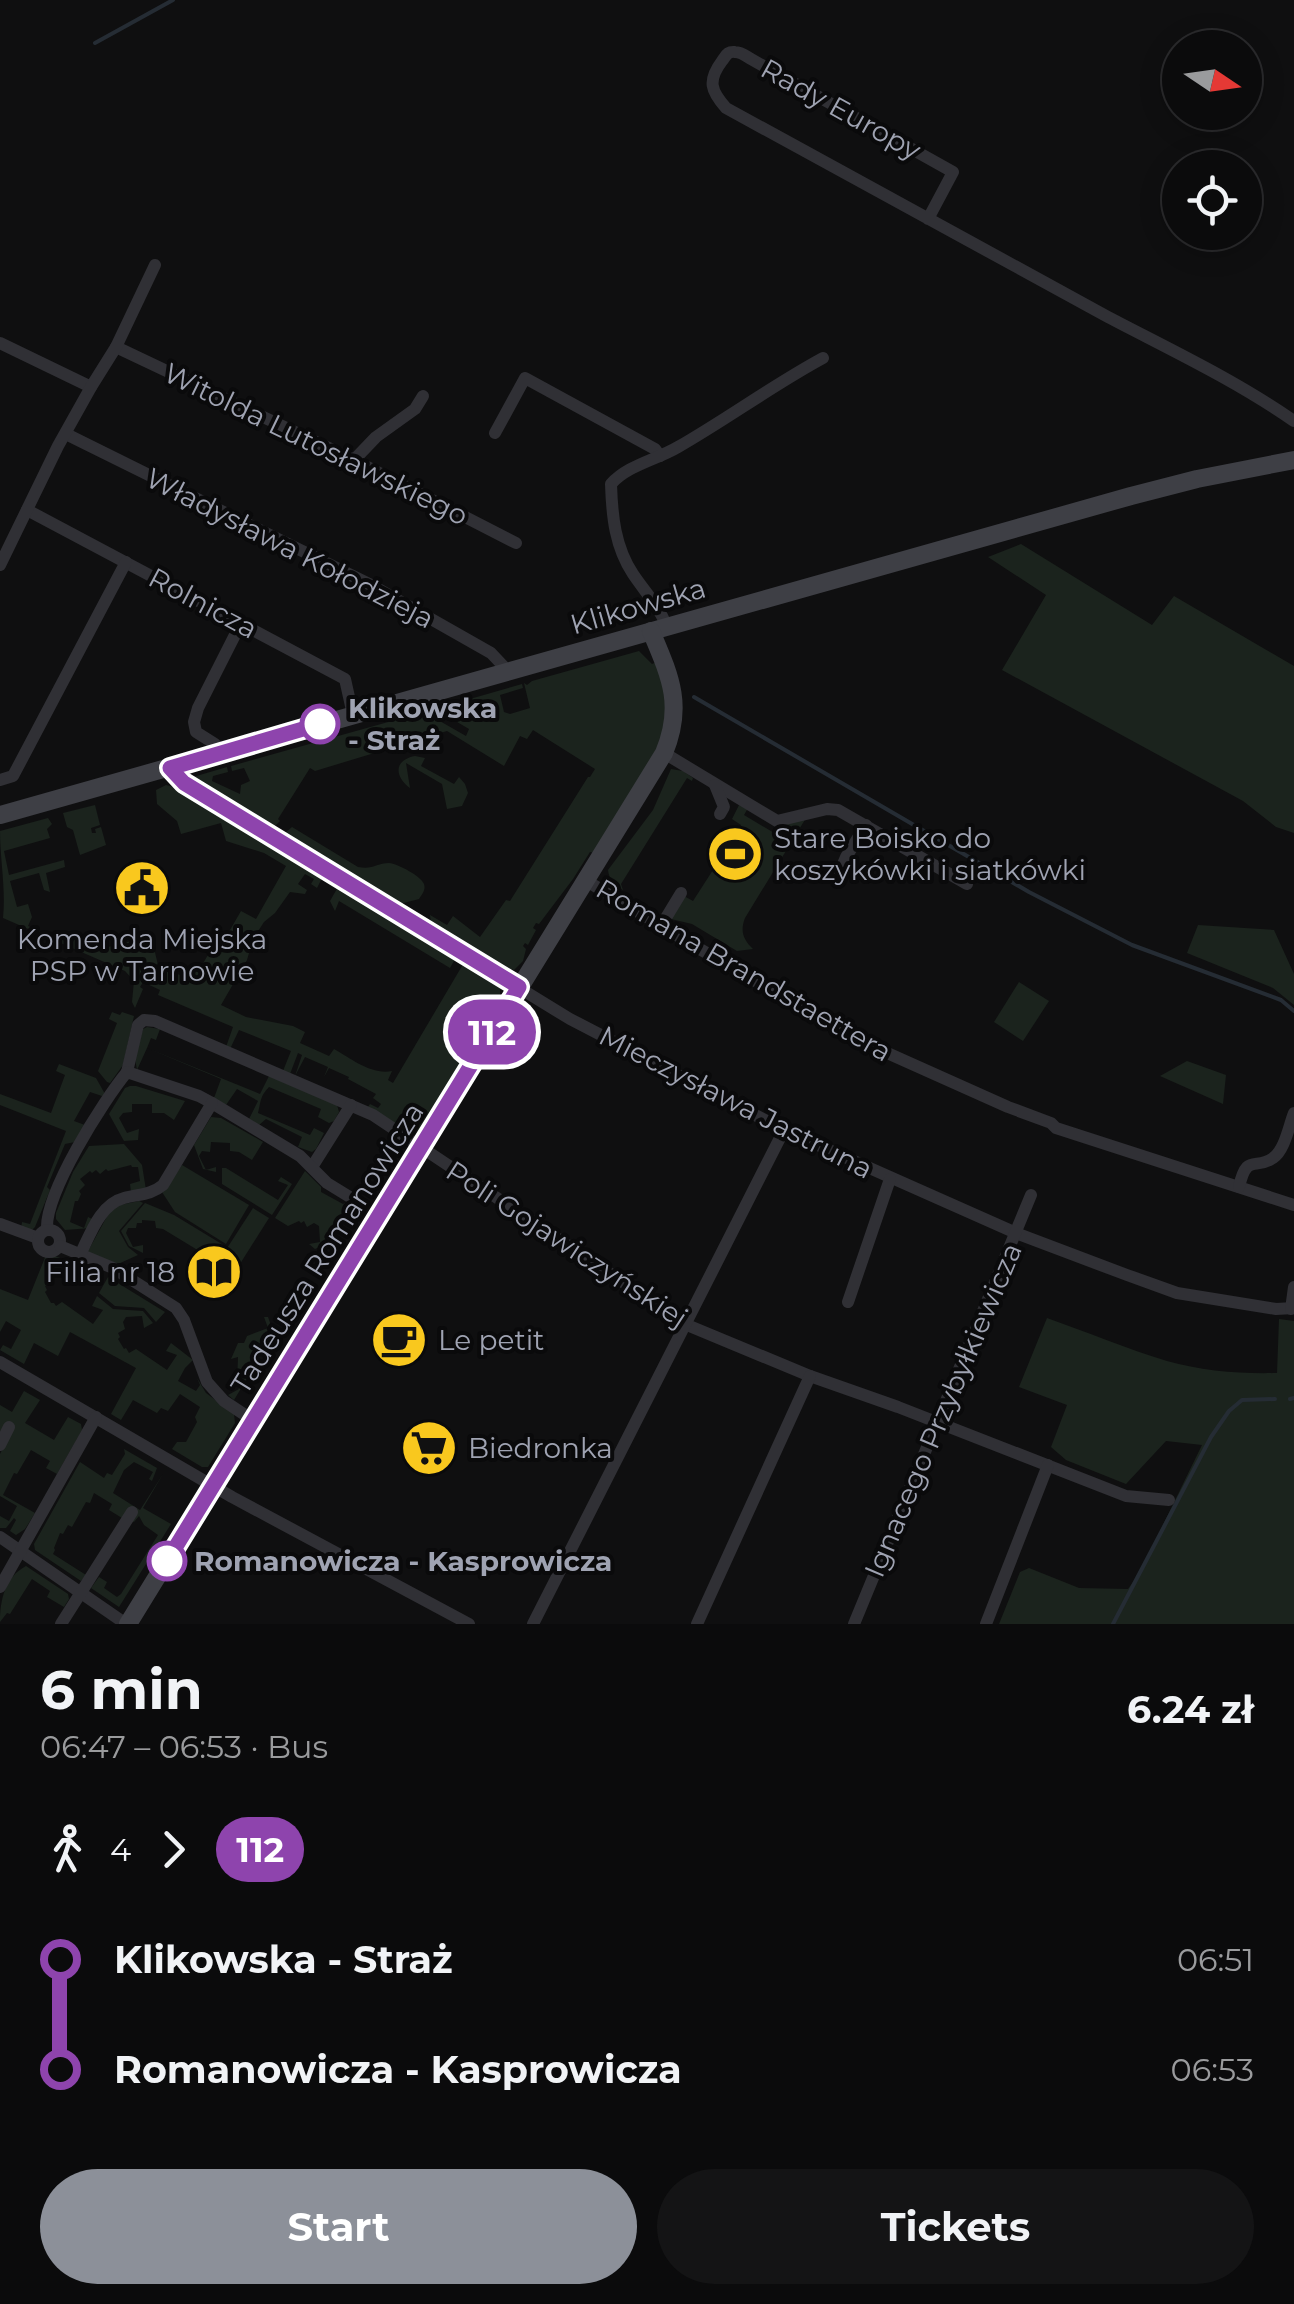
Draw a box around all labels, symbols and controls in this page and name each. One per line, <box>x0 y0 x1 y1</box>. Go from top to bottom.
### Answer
north arrow <box>1162 30 1262 130</box>
map controls <box>1162 30 1262 250</box>
street label: Rady Europy <box>755 51 928 167</box>
button: locate <box>1162 150 1262 250</box>
street label: Witolda Lutosławskiego <box>158 356 474 532</box>
street label: Władysława Kołodzieja <box>140 460 440 636</box>
street label: Rolnicza <box>143 560 263 646</box>
street label: Klikowska <box>566 570 710 642</box>
place label: Klikowska - Straż <box>348 691 497 757</box>
marker: Klikowska - Straż <box>301 705 339 743</box>
place label: Stare Boisko do koszykówki i siatkówki <box>774 821 1086 887</box>
sports icon: Stare Boisko do koszykówki i siatkówki <box>705 824 765 884</box>
public building icon: Komenda Miejska PSP w Tarnowie <box>112 858 172 918</box>
street label: Romana Brandstaettera <box>590 871 898 1069</box>
place label: Komenda Miejska PSP w Tarnowie <box>17 922 267 988</box>
line badge: 112 <box>434 1000 550 1064</box>
text: 112 <box>468 1011 516 1054</box>
street label: Mieczysława Jastruna <box>594 1018 878 1186</box>
street label: Tadeusza Romanowicza <box>223 1096 431 1400</box>
street label: Poli Gojawiczyńskiej <box>440 1153 694 1335</box>
street label: Ignacego Przybyłkiewicza <box>857 1238 1029 1582</box>
library icon: Filia nr 18 <box>184 1242 244 1302</box>
place label: Filia nr 18 <box>45 1255 175 1289</box>
cafe icon: Le petit <box>369 1310 429 1370</box>
place label: Le petit <box>438 1323 544 1357</box>
supermarket icon: Biedronka <box>399 1418 459 1478</box>
place label: Biedronka <box>468 1431 613 1465</box>
marker: Romanowicza - Kasprowicza <box>148 1542 186 1580</box>
place label: Romanowicza - Kasprowicza <box>194 1544 612 1578</box>
text: 6 min <box>40 1656 203 1723</box>
text: 6.24 zł <box>1127 1686 1254 1733</box>
text: 06:47 – 06:53 · Bus <box>40 1727 328 1766</box>
icon: walk <box>40 1822 95 1877</box>
icon: forward <box>146 1822 201 1877</box>
text: 112 <box>236 1828 284 1871</box>
text: 4 <box>110 1830 131 1869</box>
text: Klikowska - Straż <box>114 1936 453 1983</box>
text: 06:51 <box>1177 1940 1254 1979</box>
text: Romanowicza - Kasprowicza <box>114 2046 682 2093</box>
text: 06:53 <box>1171 2050 1254 2089</box>
button: Start <box>40 2169 637 2284</box>
button: Tickets <box>657 2169 1254 2284</box>

